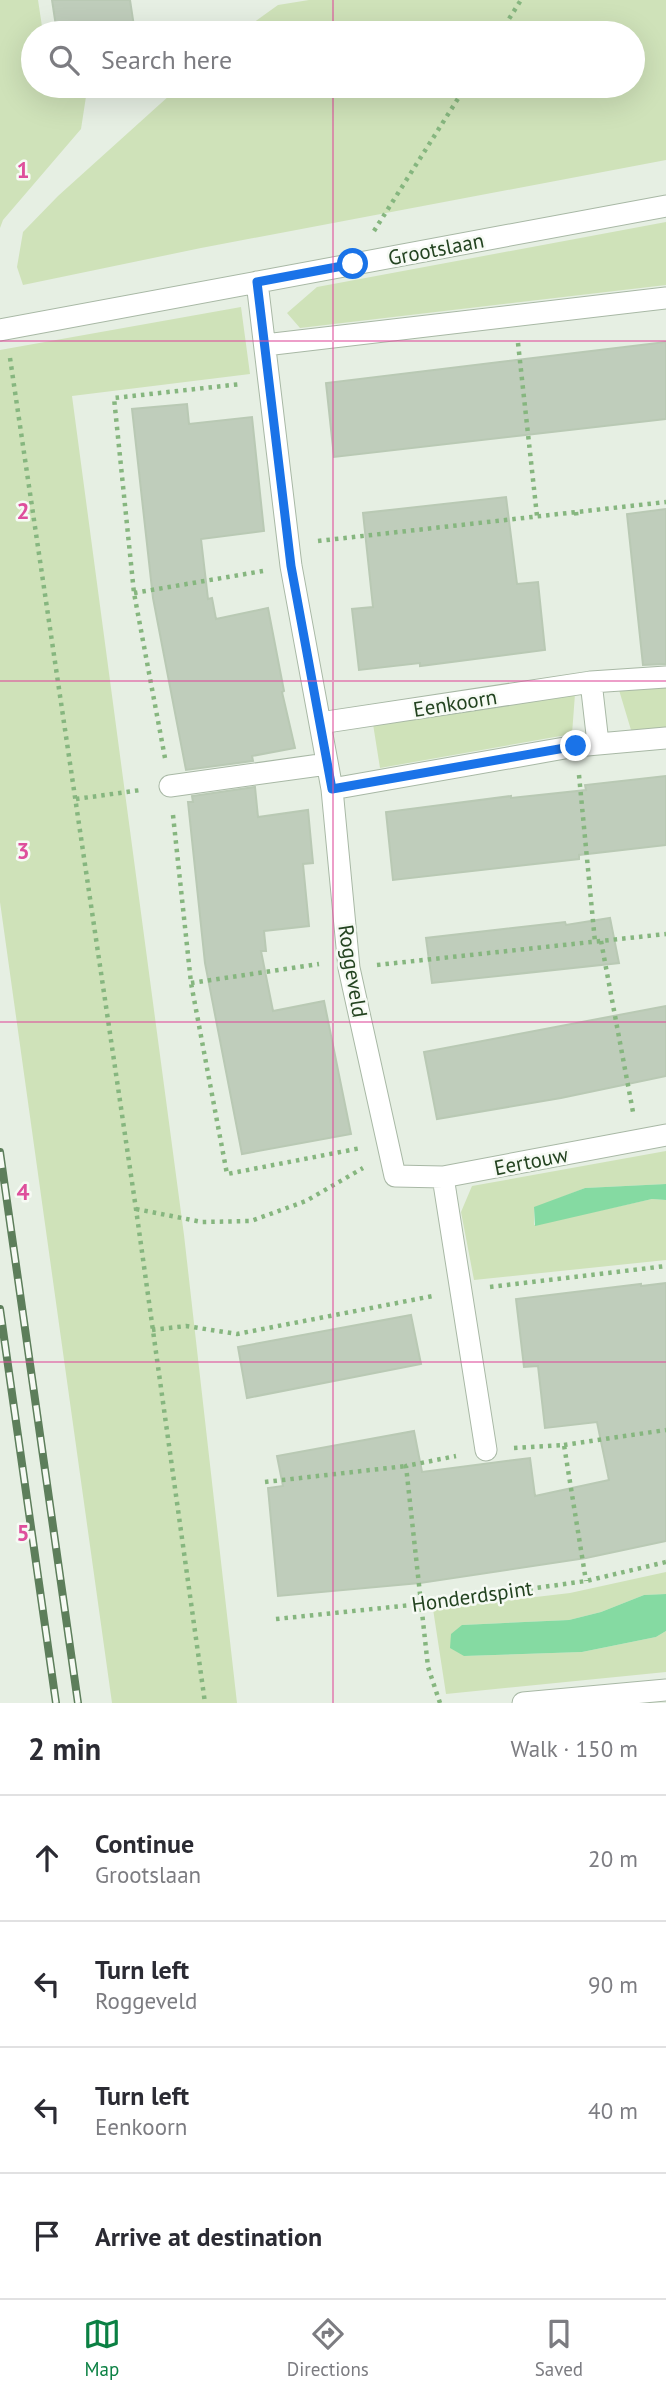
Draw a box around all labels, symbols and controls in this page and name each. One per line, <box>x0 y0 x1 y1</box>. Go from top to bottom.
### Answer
search box <box>21 21 645 98</box>
icon: search <box>45 41 83 79</box>
text: Search here <box>101 43 232 76</box>
text: 1 <box>16 155 30 184</box>
street label: Grootslaan <box>386 227 486 271</box>
route start <box>337 248 368 279</box>
text: 2 <box>16 496 30 525</box>
street label: Eenkoorn <box>411 683 499 723</box>
route end <box>560 730 591 761</box>
text: 3 <box>16 836 30 865</box>
street label: Roggeveld <box>332 923 374 1019</box>
street label: Eertouw <box>492 1141 571 1181</box>
text: 4 <box>16 1177 30 1206</box>
text: 5 <box>16 1518 30 1547</box>
street label: Honderdspint <box>410 1574 534 1618</box>
text: 2 min <box>28 1729 101 1768</box>
text: Walk · 150 m <box>511 1734 638 1763</box>
text: Continue <box>95 1827 194 1860</box>
icon: ahead <box>28 1839 66 1877</box>
text: 20 m <box>588 1844 638 1873</box>
text: Grootslaan <box>95 1860 201 1889</box>
text: Turn left <box>95 1953 189 1986</box>
icon: left <box>28 1965 66 2003</box>
text: 90 m <box>588 1970 638 1999</box>
text: Roggeveld <box>95 1986 197 2015</box>
text: Turn left <box>95 2079 189 2112</box>
icon: left <box>28 2091 66 2129</box>
text: 40 m <box>588 2096 638 2125</box>
text: Eenkoorn <box>95 2112 187 2141</box>
icon: arrive <box>28 2217 66 2255</box>
text: Arrive at destination <box>95 2220 322 2253</box>
tab: Map <box>83 2315 121 2381</box>
tab: Directions <box>287 2315 369 2381</box>
tab: Saved <box>535 2315 583 2381</box>

